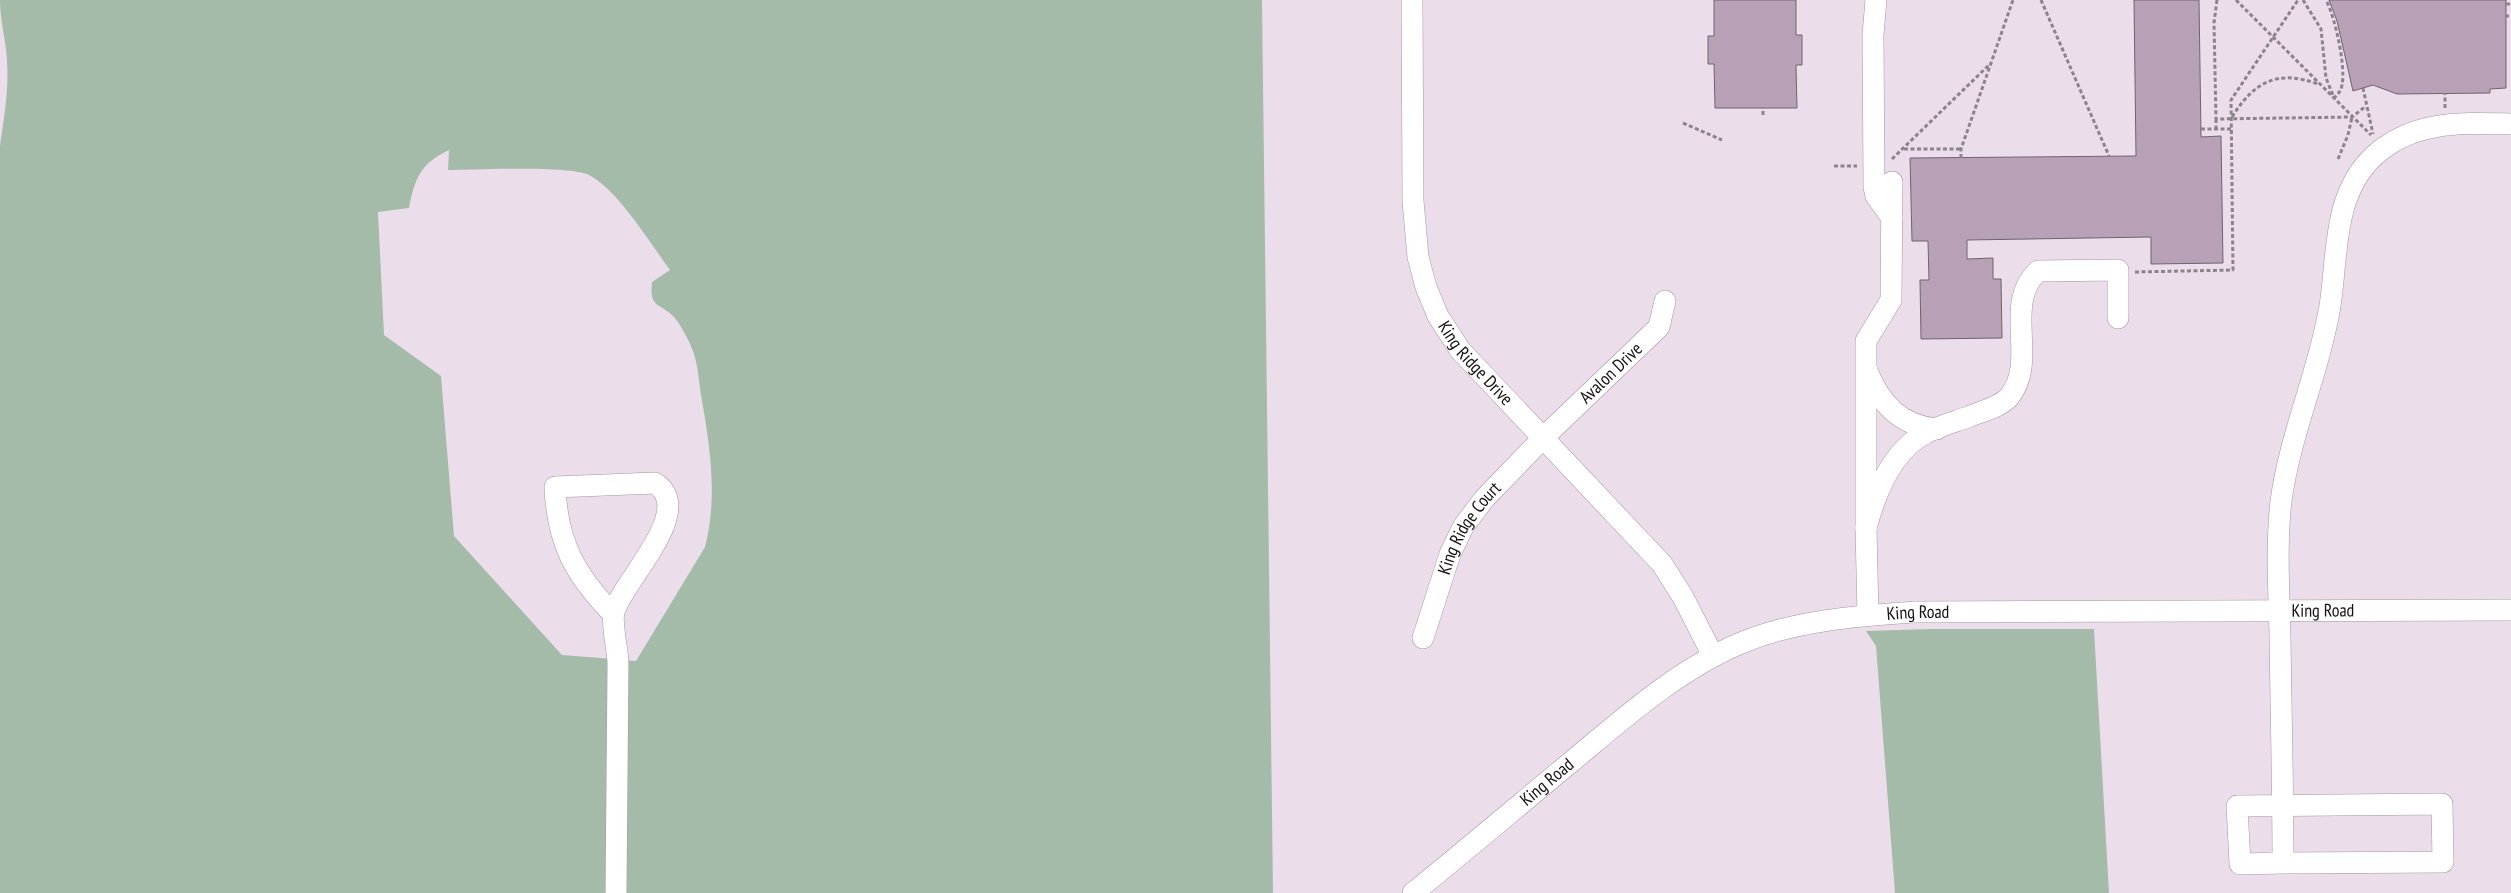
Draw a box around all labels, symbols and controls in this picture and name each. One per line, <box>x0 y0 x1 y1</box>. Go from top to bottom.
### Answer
street label: King Ridge Drive <box>1433 316 1518 410</box>
street label: Avalon Drive <box>1574 337 1647 408</box>
street label: King Ridge Court <box>1432 477 1505 577</box>
street label: King Road <box>2291 599 2354 622</box>
street label: King Road <box>1886 600 1949 625</box>
street label: King Road <box>1515 753 1578 811</box>

